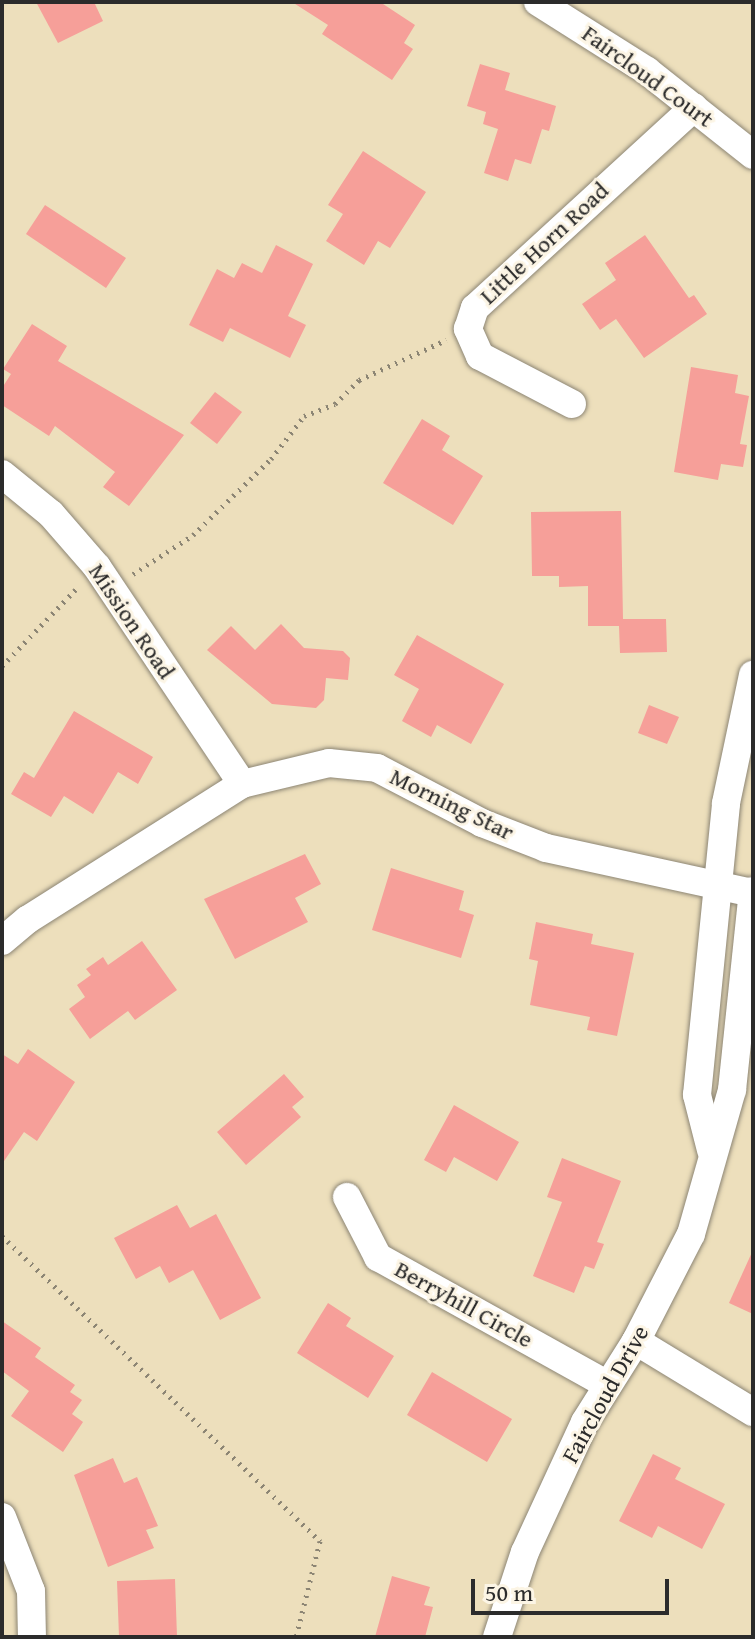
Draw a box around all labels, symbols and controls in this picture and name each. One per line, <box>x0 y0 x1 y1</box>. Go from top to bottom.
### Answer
street label: Faircloud Court <box>577 19 719 133</box>
street label: Little Horn Road <box>474 176 614 310</box>
street label: Mission Road <box>83 558 181 684</box>
street label: Morning Star <box>385 762 519 846</box>
street label: Berryhill Circle <box>390 1254 538 1354</box>
street label: Faircloud Drive <box>555 1320 655 1468</box>
scale bar <box>475 1563 673 1613</box>
text: 50 m <box>485 1575 533 1610</box>

